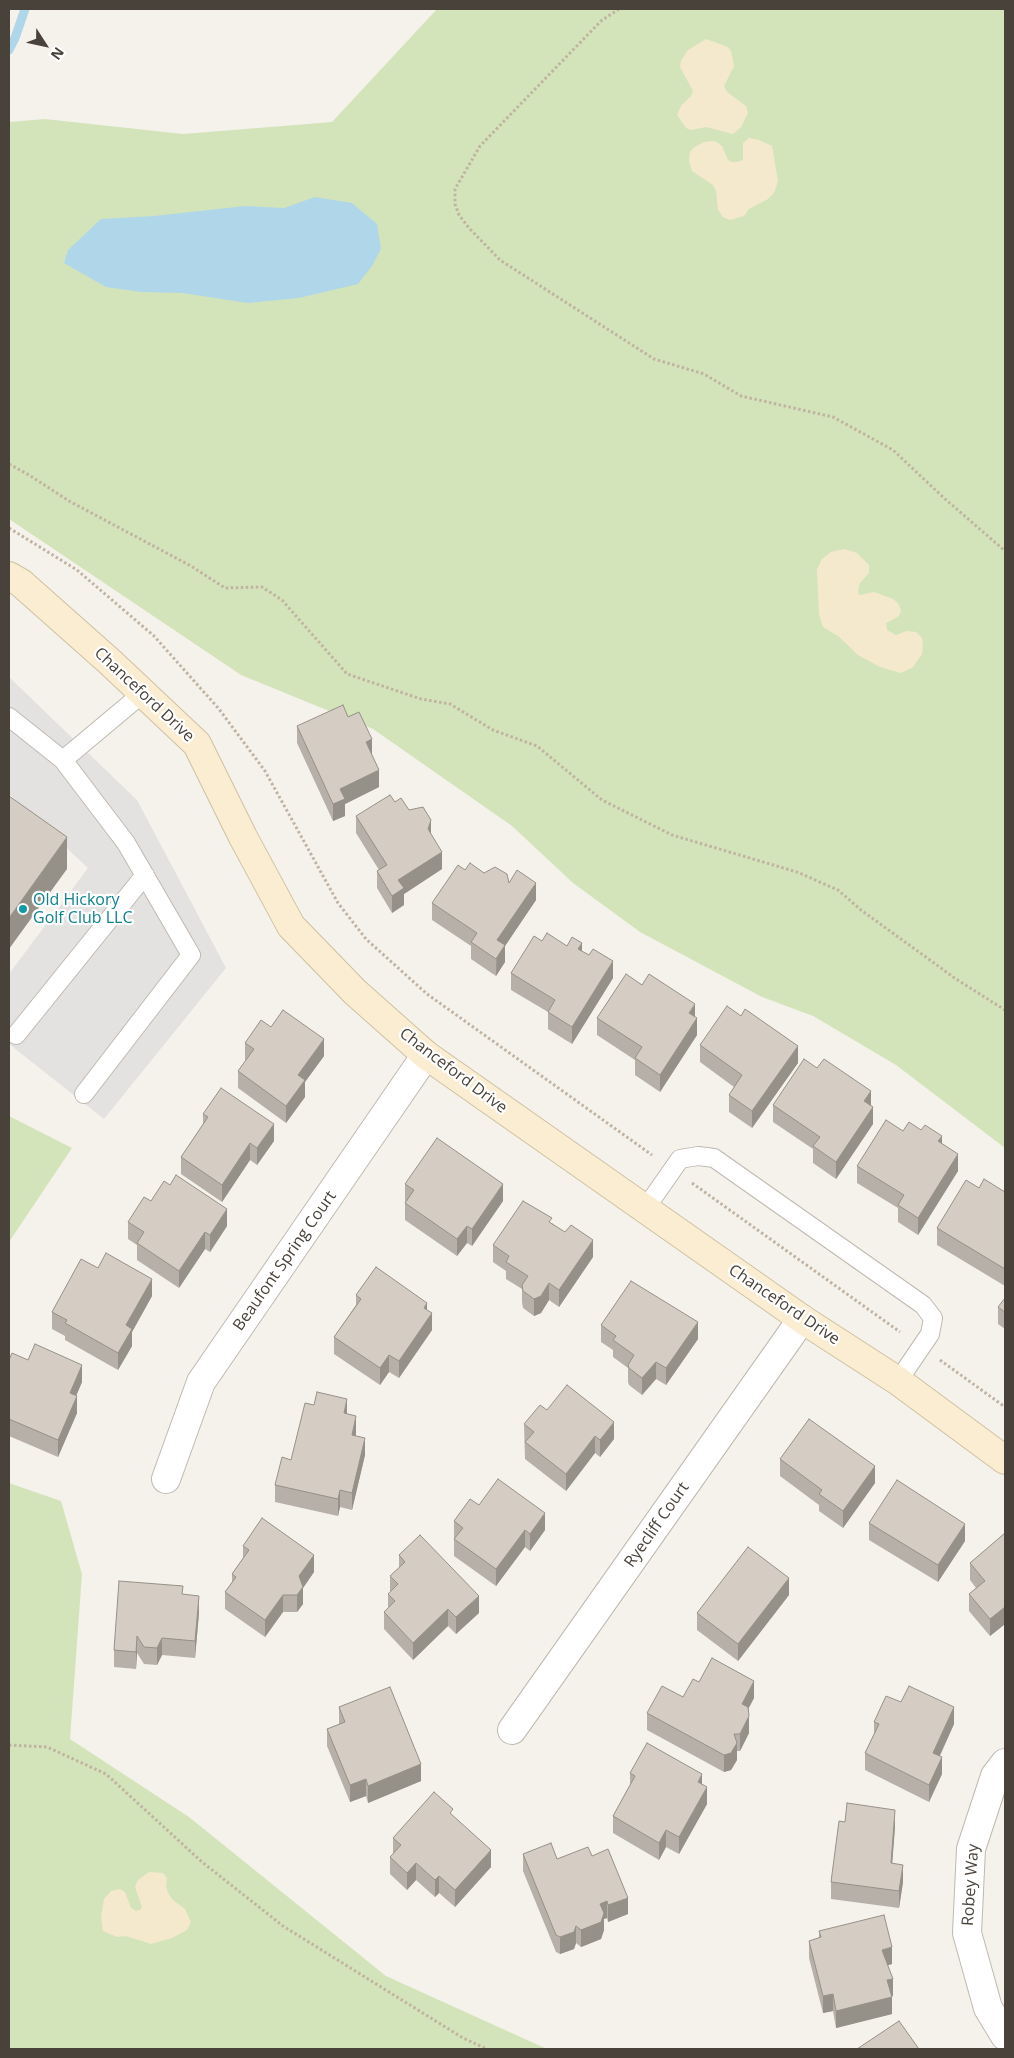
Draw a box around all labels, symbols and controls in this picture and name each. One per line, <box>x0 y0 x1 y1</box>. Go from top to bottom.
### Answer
north arrow <box>20 20 70 70</box>
text: N <box>47 44 69 64</box>
street label: Chanceford Drive <box>90 644 198 746</box>
place label: Old Hickory Golf Club LLC <box>33 890 132 928</box>
marker: Old Hickory Golf Club LLC <box>17 903 29 915</box>
street label: Chanceford Drive <box>395 1024 511 1118</box>
street label: Beaufont Spring Court <box>229 1187 341 1335</box>
street label: Chanceford Drive <box>725 1261 843 1349</box>
street label: Ryecliff Court <box>621 1479 693 1571</box>
street label: Robey Way <box>959 1843 983 1927</box>

